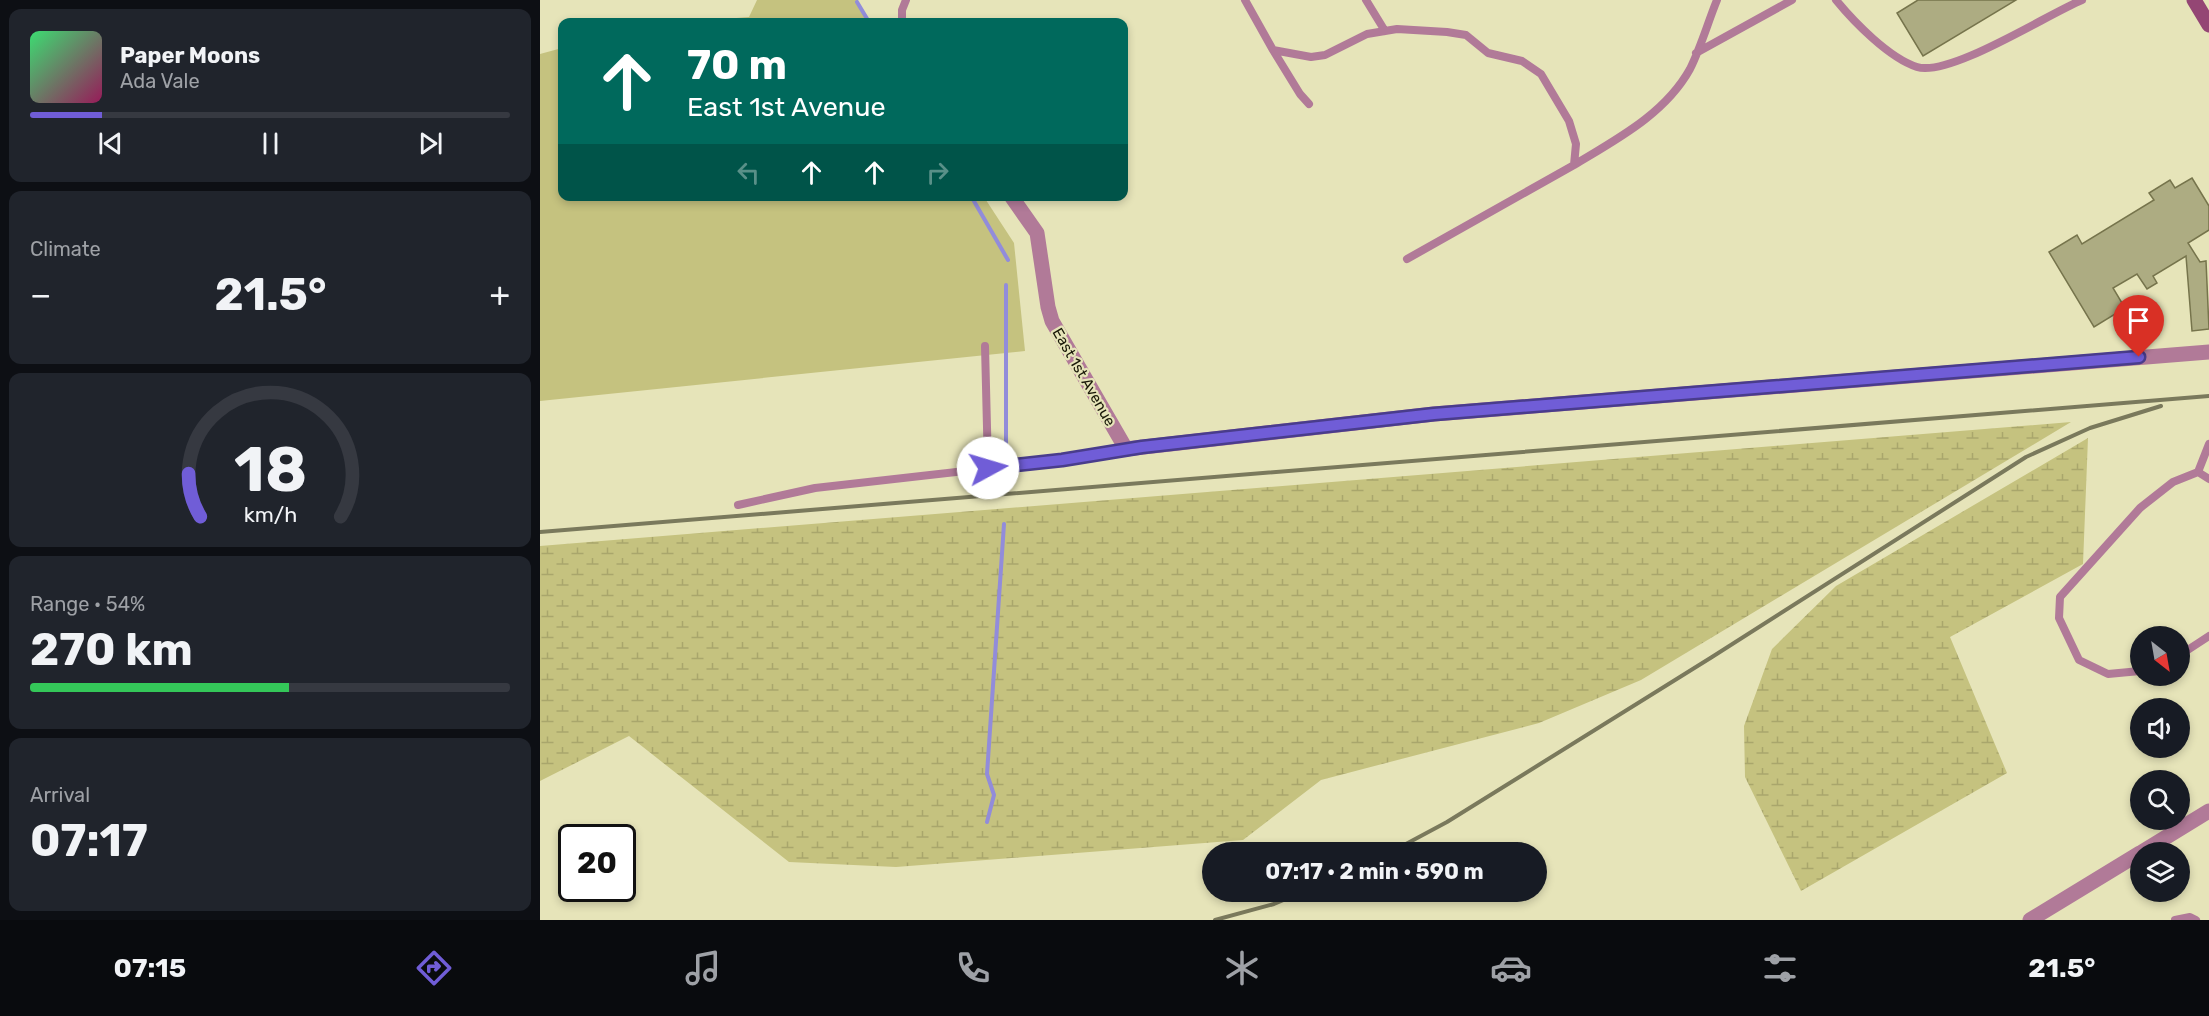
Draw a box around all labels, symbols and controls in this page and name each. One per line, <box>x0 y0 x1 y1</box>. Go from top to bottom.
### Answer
text: 70 m <box>687 40 787 90</box>
text: Paper Moons <box>120 42 260 69</box>
icon: ahead <box>588 42 666 120</box>
text: Ada Vale <box>120 69 200 93</box>
text: East 1st Avenue <box>687 91 886 123</box>
icon: previous <box>94 127 127 160</box>
icon: pause <box>254 127 287 160</box>
icon: next <box>414 127 447 160</box>
icon: left <box>732 156 765 189</box>
icon: ahead <box>795 156 828 189</box>
icon: ahead <box>858 156 891 189</box>
icon: right <box>921 156 954 189</box>
text: Climate <box>30 237 101 261</box>
text: 21.5° <box>214 268 326 321</box>
text: − <box>30 275 51 314</box>
text: + <box>489 275 510 314</box>
pin <box>2113 295 2164 357</box>
icon: arrive <box>2122 304 2155 337</box>
street label: East 1st Avenue <box>1049 325 1119 429</box>
text: 18 <box>233 433 307 507</box>
position arrow <box>956 436 1020 500</box>
text: km/h <box>243 502 297 527</box>
text: Range · 54% <box>30 592 145 616</box>
text: 270 km <box>30 623 193 676</box>
north arrow <box>2130 626 2190 686</box>
map controls <box>2130 626 2190 902</box>
button: sound <box>2130 698 2190 758</box>
button: search <box>2130 770 2190 830</box>
text: Arrival <box>30 783 90 807</box>
text: 07:17 <box>30 814 148 867</box>
speed limit sign: 20 <box>558 824 636 902</box>
button: layers <box>2130 842 2190 902</box>
text: 07:17 · 2 min · 590 m <box>1265 858 1484 885</box>
icon: directions <box>413 947 455 989</box>
icon: music <box>682 947 724 989</box>
icon: phone <box>952 947 994 989</box>
icon: climate <box>1221 947 1263 989</box>
icon: car <box>1490 947 1532 989</box>
icon: filters <box>1759 947 1801 989</box>
text: 07:15 <box>114 952 186 984</box>
text: 21.5° <box>2028 952 2095 984</box>

